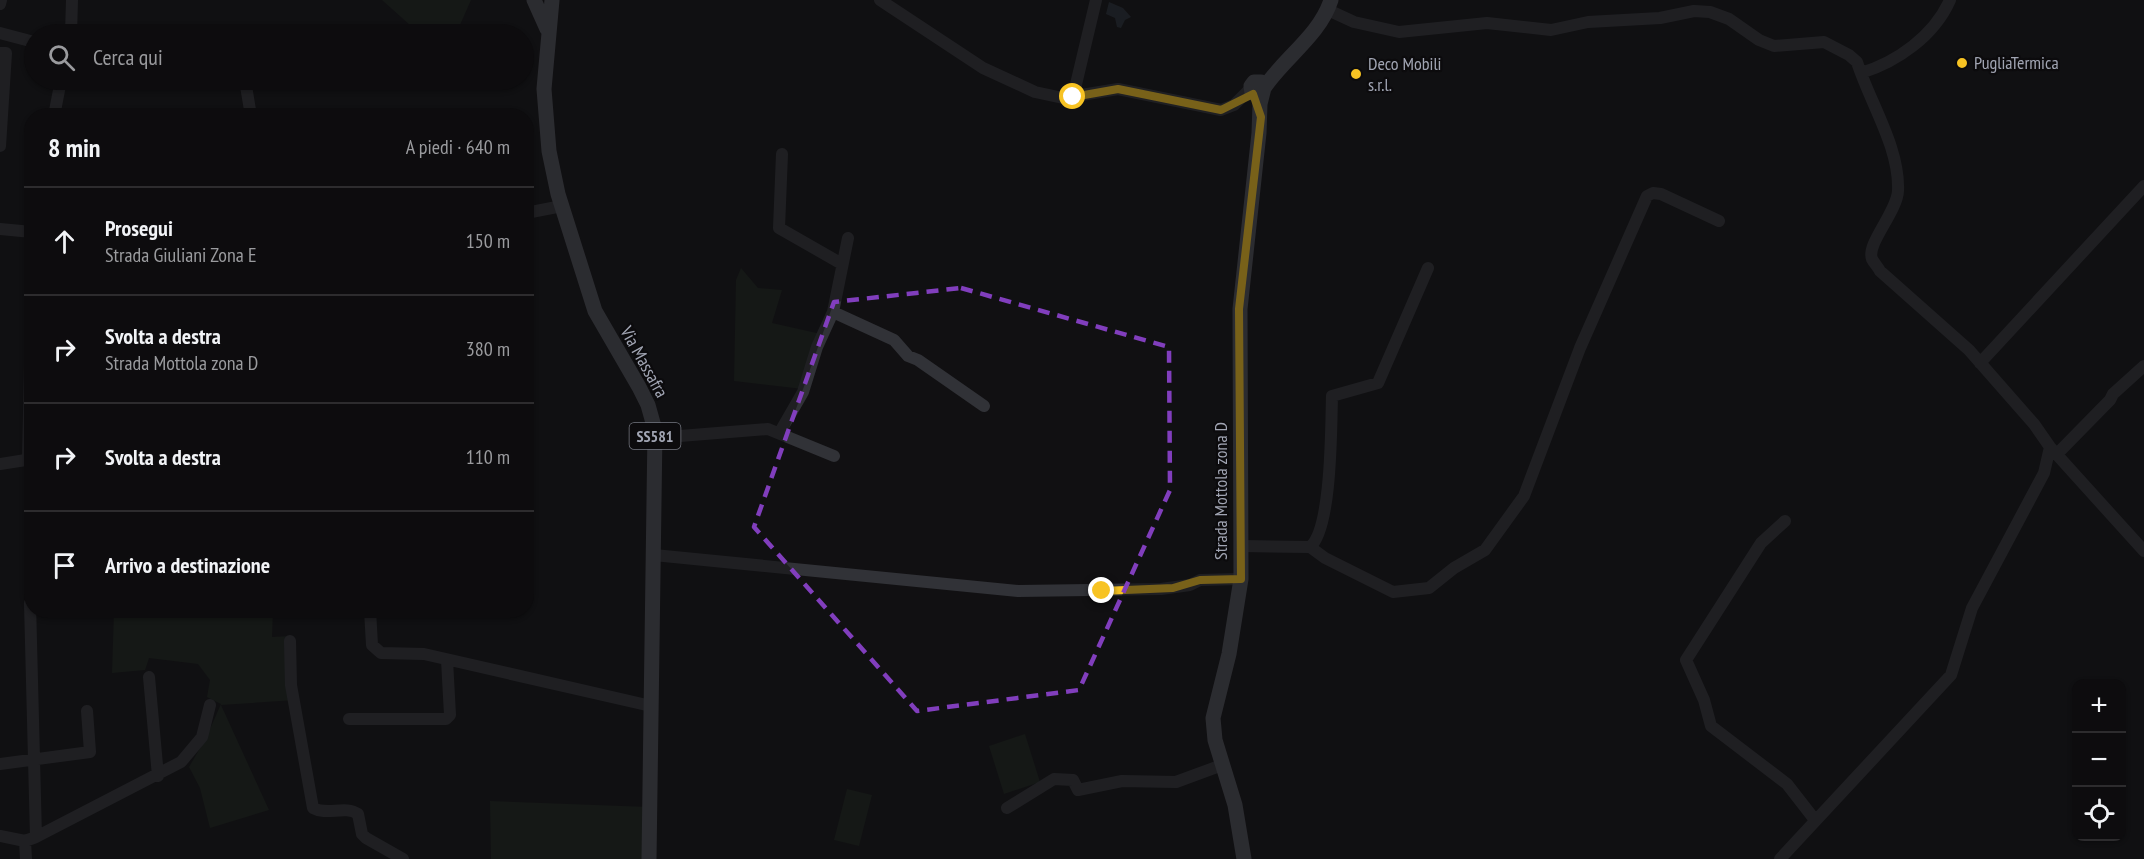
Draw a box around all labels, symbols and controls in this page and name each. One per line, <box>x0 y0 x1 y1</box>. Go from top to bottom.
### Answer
search box <box>24 24 534 90</box>
icon: search <box>45 41 78 74</box>
text: Cerca qui <box>93 43 163 71</box>
place label: PugliaTermica <box>1974 51 2059 74</box>
place label: Deco Mobili s.r.l. <box>1368 52 1442 96</box>
marker: PugliaTermica <box>1955 56 1969 70</box>
marker: Deco Mobili s.r.l. <box>1349 67 1363 81</box>
route start <box>1059 83 1085 109</box>
text: 8 min <box>48 131 101 164</box>
text: A piedi · 640 m <box>406 134 510 160</box>
text: Prosegui <box>105 214 173 242</box>
icon: ahead <box>48 225 81 258</box>
text: 150 m <box>466 228 510 254</box>
text: Strada Giuliani Zona E <box>105 242 257 268</box>
street label: Via Massafra <box>615 321 673 401</box>
text: Svolta a destra <box>105 322 221 350</box>
icon: right <box>48 333 81 366</box>
text: 380 m <box>466 336 510 362</box>
text: Strada Mottola zona D <box>105 350 258 376</box>
street label: Strada Mottola zona D <box>1209 422 1232 560</box>
road number: SS581 <box>630 423 680 449</box>
icon: right <box>48 441 81 474</box>
text: Svolta a destra <box>105 443 221 471</box>
text: 110 m <box>466 444 510 470</box>
icon: arrive <box>48 549 81 582</box>
text: Arrivo a destinazione <box>105 551 270 579</box>
route end <box>1088 577 1114 603</box>
map controls <box>2072 679 2126 841</box>
button: + <box>2072 679 2126 733</box>
button: − <box>2072 733 2126 787</box>
button: locate <box>2072 787 2126 841</box>

